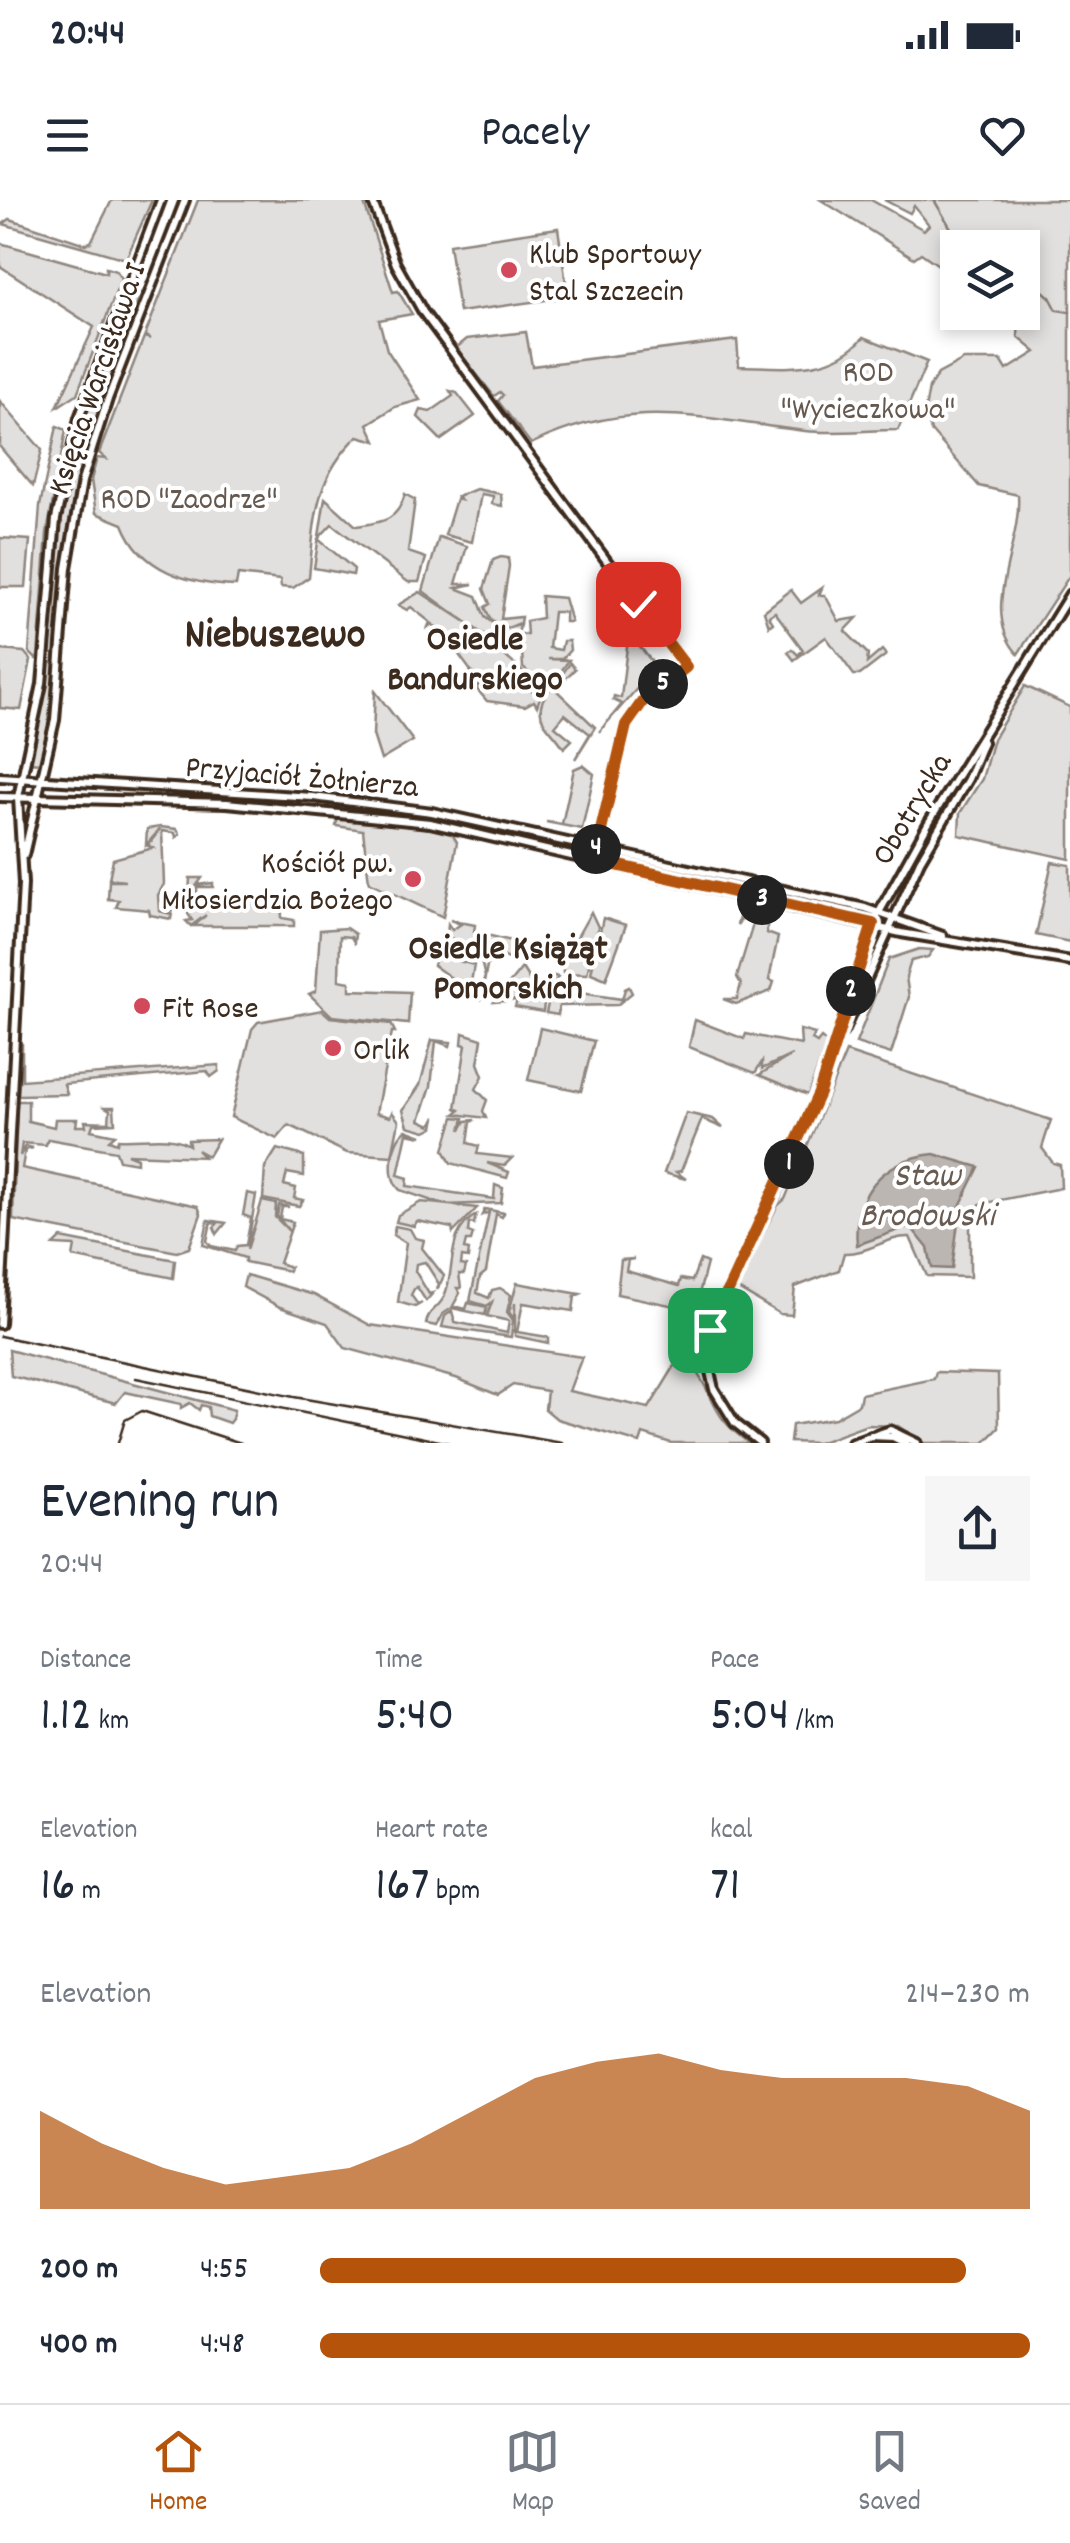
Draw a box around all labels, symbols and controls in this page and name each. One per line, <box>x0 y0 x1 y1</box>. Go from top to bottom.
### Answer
text: 20:44 <box>50 8 125 63</box>
text: Pacely <box>481 103 589 167</box>
icon: menu <box>40 108 95 163</box>
icon: heart <box>975 108 1030 163</box>
map controls <box>940 230 1040 330</box>
button: layers <box>940 230 1040 330</box>
place label: Klub Sportowy Stal Szczecin <box>529 234 702 317</box>
street label: Księcia Warcisława I <box>38 257 161 502</box>
marker: Klub Sportowy Stal Szczecin <box>498 259 520 281</box>
park label: ROD "Wycieczkowa" <box>781 352 955 435</box>
park label: ROD "Zaodrze" <box>100 479 278 525</box>
pin <box>596 562 681 647</box>
icon: check <box>611 577 666 632</box>
district label: Niebuszewo <box>184 608 366 668</box>
district label: Osiedle Bandurskiego <box>387 617 563 707</box>
pin: 5 <box>638 659 688 709</box>
text: 5 <box>657 664 669 704</box>
street label: Obotrycka <box>863 745 966 876</box>
street label: Przyjaciół Żołnierza <box>183 747 421 813</box>
pin: 4 <box>571 824 621 874</box>
text: 4 <box>590 829 602 869</box>
place label: Kościół pw. Miłosierdzia Bożego <box>162 843 393 926</box>
marker: Kościół pw. Miłosierdzia Bożego <box>402 868 424 890</box>
pin: 3 <box>737 875 787 925</box>
text: 3 <box>756 880 768 920</box>
district label: Osiedle Książąt Pomorskich <box>408 926 608 1016</box>
pin: 2 <box>826 966 876 1016</box>
text: 2 <box>845 971 857 1011</box>
place label: Fit Rose <box>162 988 259 1034</box>
marker: Fit Rose <box>131 995 153 1017</box>
place label: Orlik <box>353 1030 410 1076</box>
marker: Orlik <box>322 1037 344 1059</box>
pin: 1 <box>764 1139 814 1189</box>
text: 1 <box>786 1144 792 1184</box>
water label: Staw Brodowski <box>859 1153 1000 1243</box>
pin <box>668 1288 753 1373</box>
icon: arrive <box>683 1303 738 1358</box>
text: Evening run <box>40 1466 279 1545</box>
button: share <box>925 1476 1030 1581</box>
text: 20:44 <box>40 1543 103 1589</box>
text: Distance <box>40 1642 131 1682</box>
text: Time <box>375 1642 423 1682</box>
text: Pace <box>710 1642 759 1682</box>
text: 1.12 <box>40 1682 92 1754</box>
text: 5:40 <box>375 1682 454 1754</box>
text: 5:04 <box>710 1682 789 1754</box>
text: km <box>92 1703 129 1743</box>
text: /km <box>789 1703 835 1743</box>
text: Elevation <box>40 1812 137 1852</box>
text: Heart rate <box>375 1812 488 1852</box>
text: kcal <box>710 1812 753 1852</box>
text: 16 <box>40 1852 75 1924</box>
text: 167 <box>375 1852 430 1924</box>
text: 71 <box>710 1852 740 1924</box>
text: m <box>75 1873 101 1913</box>
text: bpm <box>430 1873 480 1913</box>
text: Elevation <box>40 1973 151 2019</box>
text: 214–230 m <box>905 1973 1030 2019</box>
text: 200 m <box>40 2248 118 2294</box>
text: 4:55 <box>200 2248 248 2294</box>
text: 400 m <box>40 2323 117 2369</box>
text: 4:48 <box>200 2323 245 2369</box>
tab: Home <box>149 2424 207 2524</box>
tab: Map <box>505 2424 560 2524</box>
tab: Saved <box>858 2424 921 2524</box>

